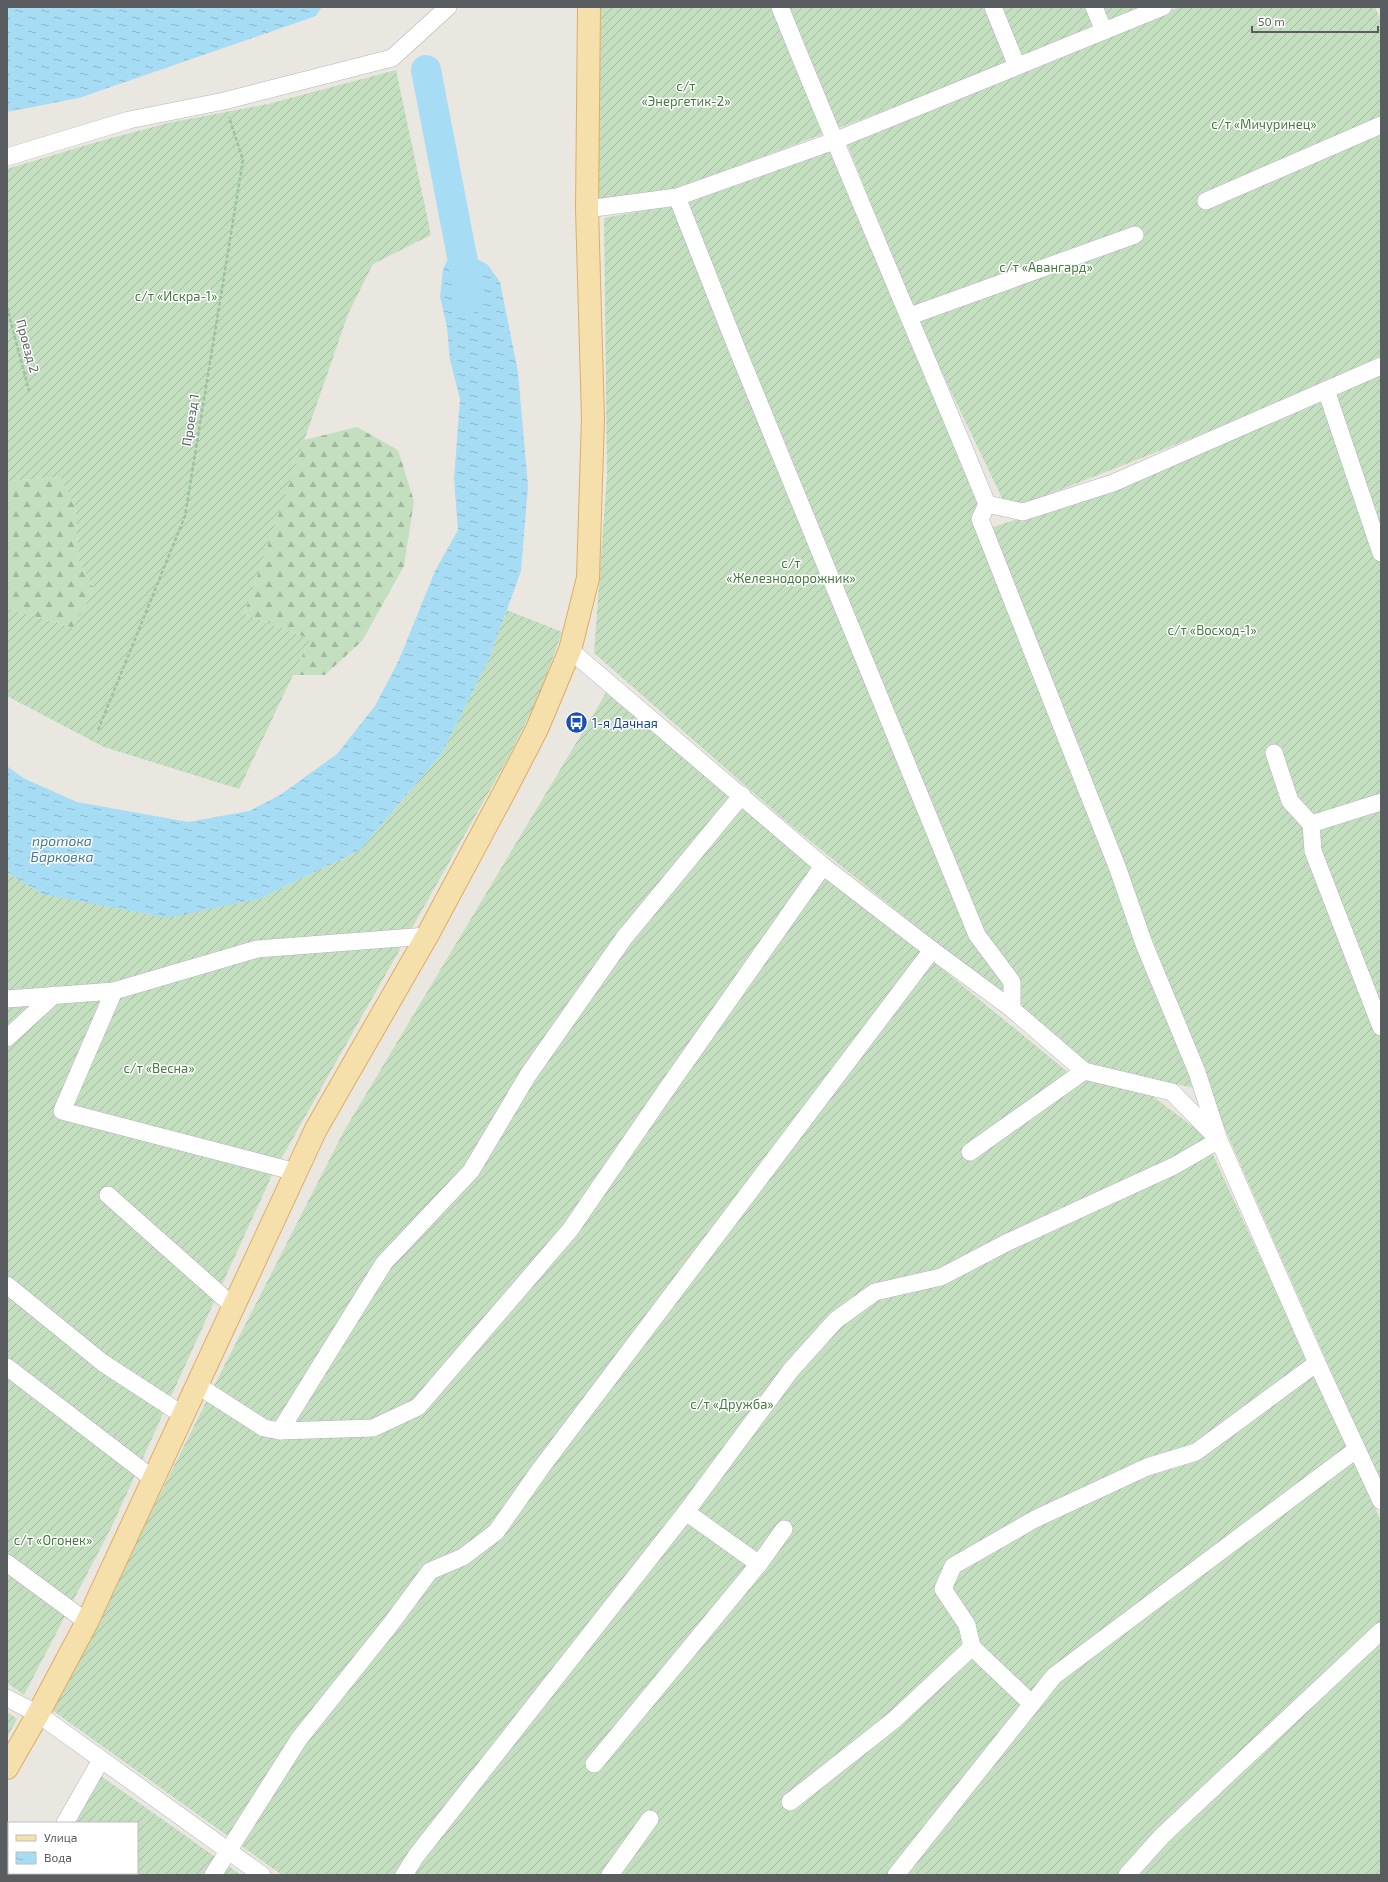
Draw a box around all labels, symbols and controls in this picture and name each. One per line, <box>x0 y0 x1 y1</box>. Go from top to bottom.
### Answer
scale bar <box>1252 8 1378 34</box>
text: 50 m <box>1258 14 1285 28</box>
park label: с/т «Энергетик-2» <box>642 78 730 109</box>
park label: с/т «Мичуринец» <box>1211 116 1317 132</box>
park label: с/т «Авангард» <box>999 259 1093 275</box>
park label: с/т «Искра-1» <box>135 288 217 304</box>
street label: Проезд 2 <box>13 317 43 375</box>
street label: Проезд 1 <box>178 393 202 447</box>
park label: с/т «Железнодорожник» <box>726 555 856 586</box>
park label: с/т «Восход-1» <box>1167 622 1257 638</box>
bus stop icon: 1-я Дачная <box>564 710 590 736</box>
place label: 1-я Дачная <box>592 715 658 731</box>
water label: протока Барковка <box>31 832 93 865</box>
park label: с/т «Весна» <box>123 1060 195 1076</box>
park label: с/т «Дружба» <box>690 1396 774 1412</box>
park label: с/т «Огонек» <box>14 1532 92 1548</box>
legend <box>8 1822 138 1874</box>
text: Улица <box>44 1830 77 1844</box>
text: Вода <box>44 1850 72 1864</box>

